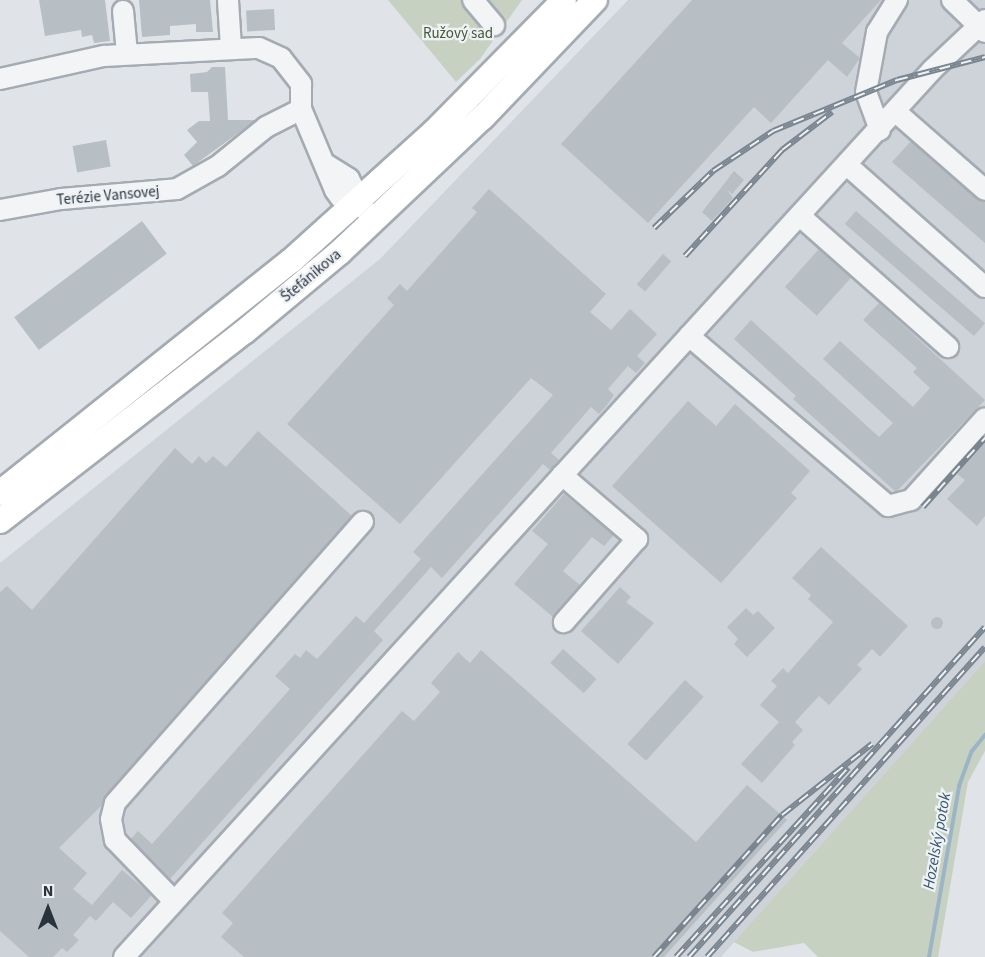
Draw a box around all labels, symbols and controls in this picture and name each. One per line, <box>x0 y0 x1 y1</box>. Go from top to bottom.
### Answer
park label: Ružový sad <box>423 25 493 43</box>
street label: Terézie Vansovej <box>56 183 160 209</box>
street label: Štefánikova <box>277 246 345 306</box>
water label: Hozelský potok <box>919 791 955 891</box>
north arrow <box>18 879 78 939</box>
text: N <box>43 880 53 902</box>

